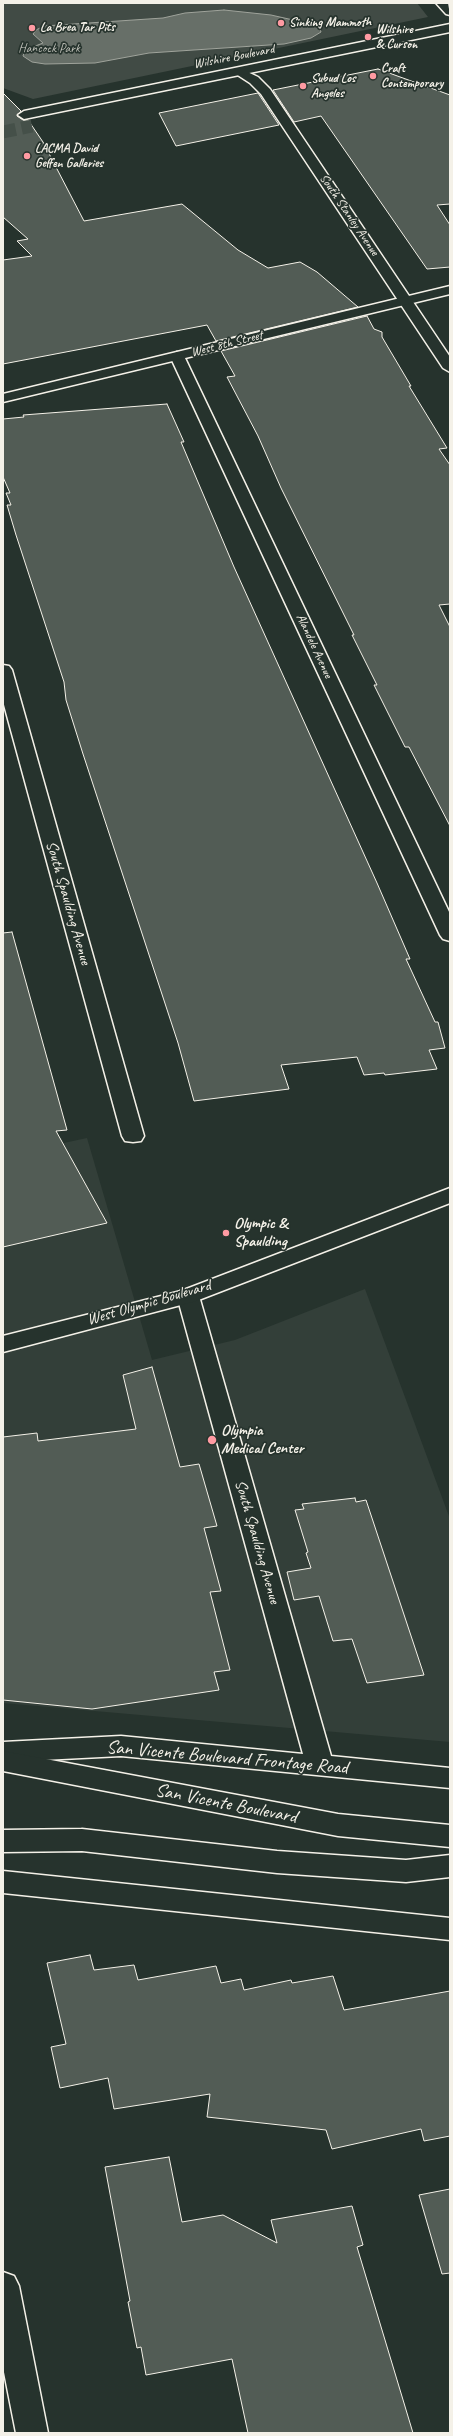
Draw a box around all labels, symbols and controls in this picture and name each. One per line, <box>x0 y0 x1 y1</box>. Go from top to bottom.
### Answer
place label: Sinking Mammoth <box>289 15 371 31</box>
marker: Sinking Mammoth <box>276 18 286 28</box>
place label: La Brea Tar Pits <box>40 20 115 36</box>
place label: Wilshire & Curson <box>376 22 417 53</box>
marker: La Brea Tar Pits <box>27 23 37 33</box>
marker: Wilshire & Curson <box>363 32 373 42</box>
park label: Hancock Park <box>18 41 80 57</box>
street label: Wilshire Boulevard <box>192 42 276 72</box>
place label: Craft Contemporary <box>381 61 443 92</box>
place label: Subud Los Angeles <box>311 71 356 102</box>
marker: Craft Contemporary <box>368 71 378 81</box>
marker: Subud Los Angeles <box>298 81 308 91</box>
place label: LACMA David Geffen Galleries <box>35 141 103 172</box>
marker: LACMA David Geffen Galleries <box>22 151 32 161</box>
street label: South Stanley Avenue <box>316 171 382 259</box>
street label: West 8th Street <box>190 328 264 360</box>
street label: Alandele Avenue <box>292 611 336 681</box>
street label: South Spaulding Avenue <box>41 839 95 967</box>
place label: Olympic & Spaulding <box>234 1214 288 1252</box>
marker: Olympic & Spaulding <box>221 1228 231 1238</box>
street label: West Olympic Boulevard <box>85 1276 213 1330</box>
place label: Olympia Medical Center <box>221 1421 303 1459</box>
marker: Olympia Medical Center <box>206 1434 218 1446</box>
street label: South Spaulding Avenue <box>230 1478 284 1606</box>
street label: San Vicente Boulevard Frontage Road <box>105 1736 349 1780</box>
street label: San Vicente Boulevard <box>153 1779 299 1829</box>

